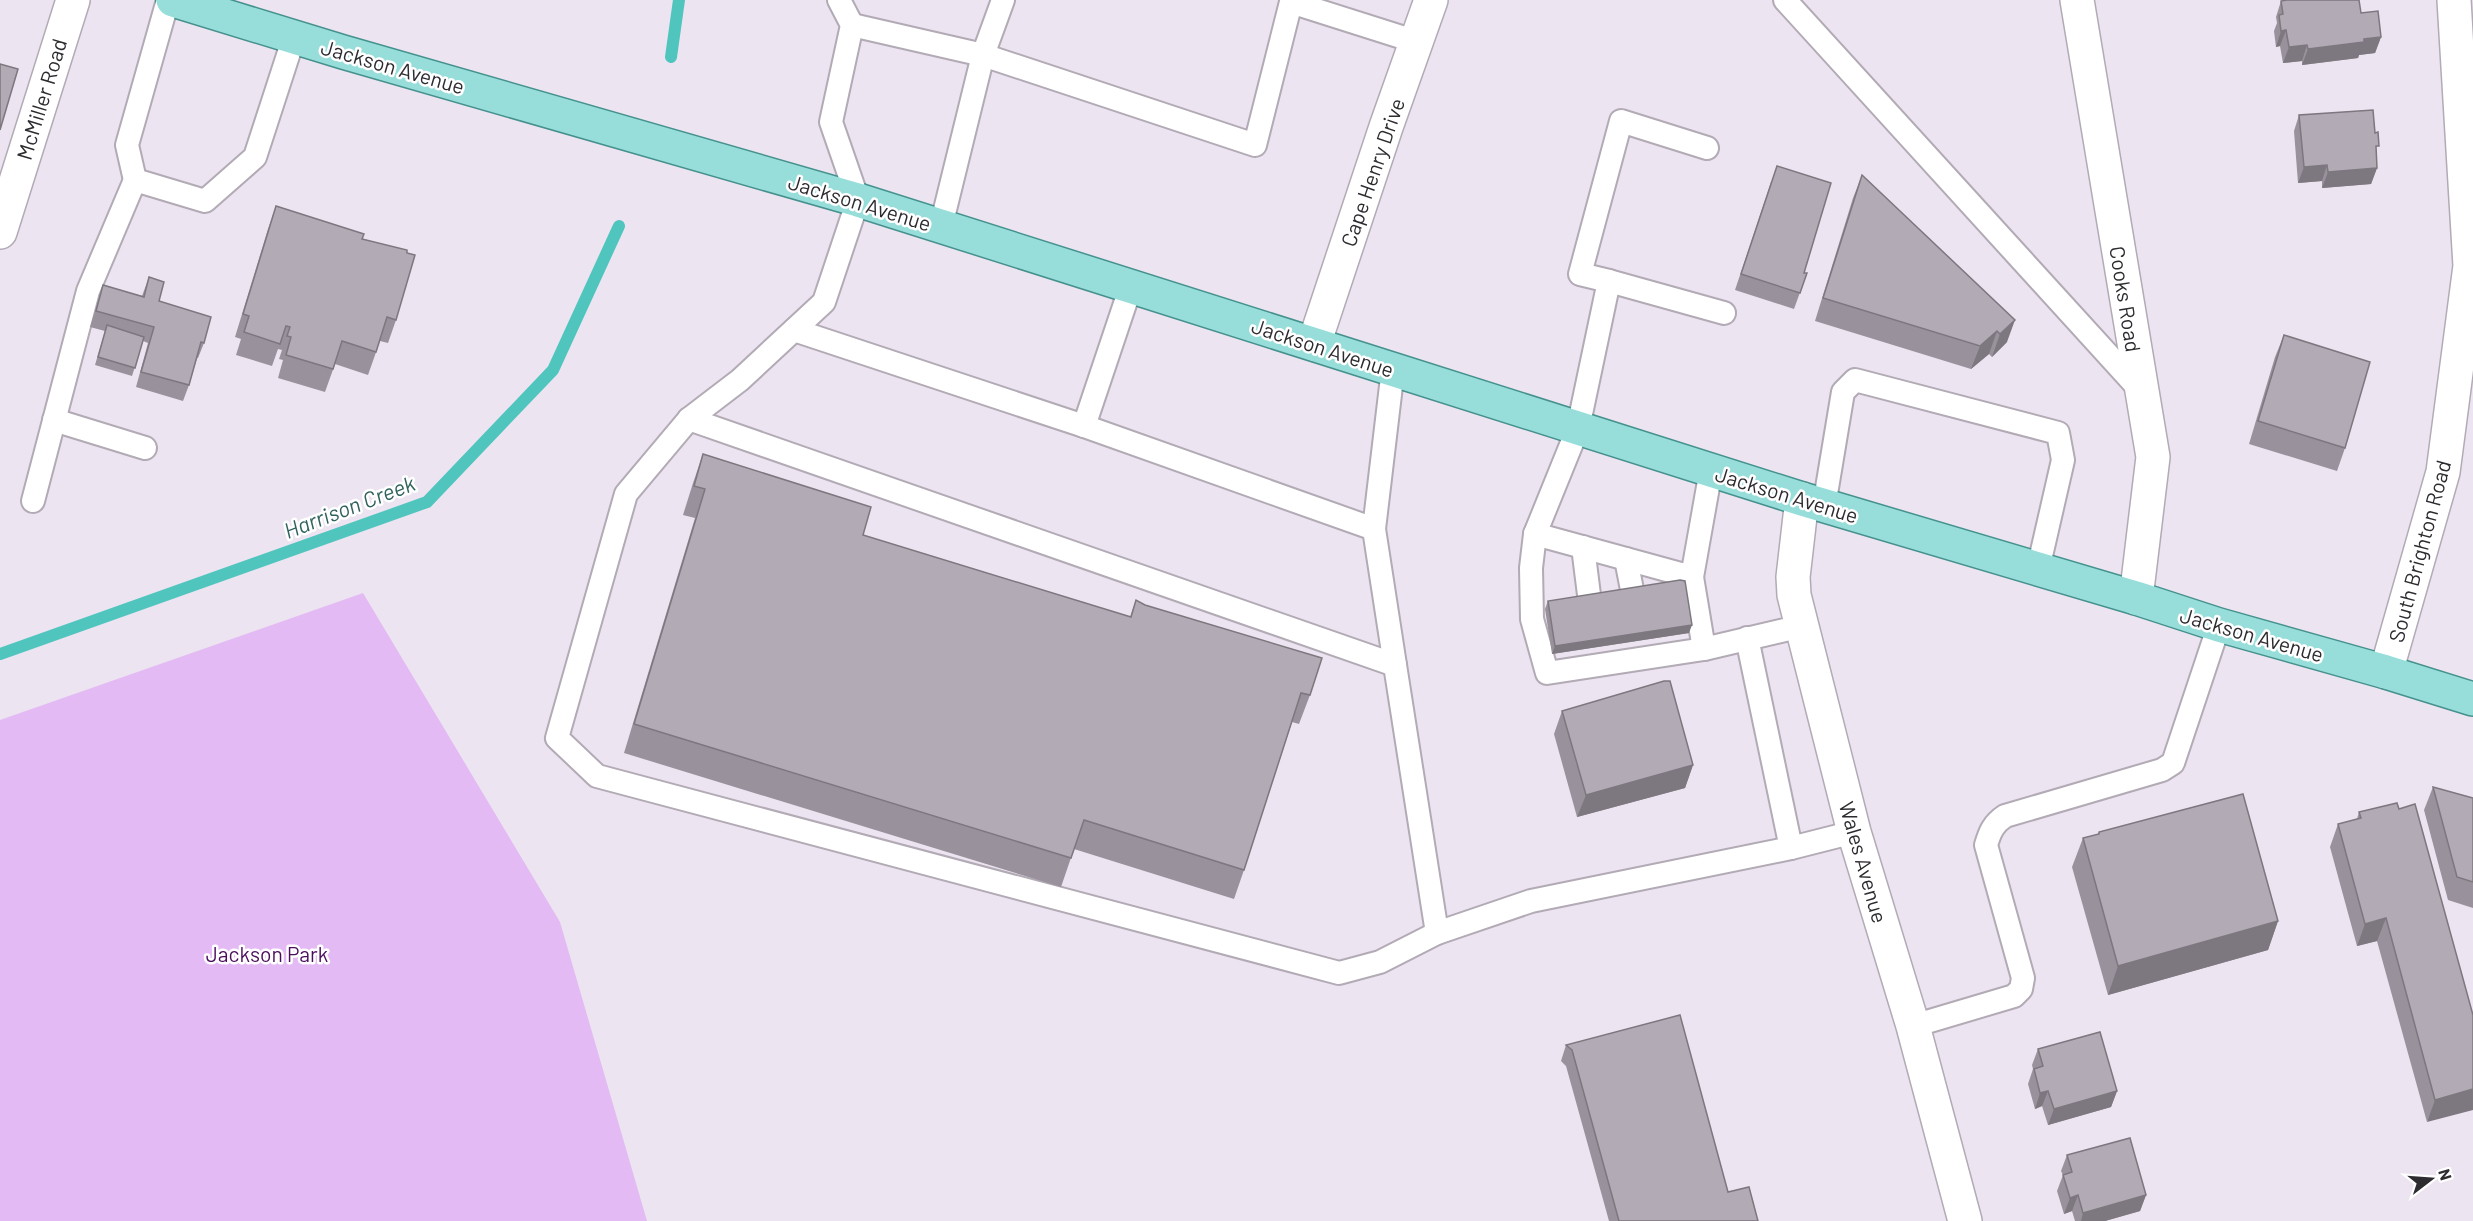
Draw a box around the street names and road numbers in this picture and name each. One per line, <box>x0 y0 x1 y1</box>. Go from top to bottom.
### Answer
street label: Jackson Avenue <box>318 34 468 98</box>
street label: McMiller Road <box>11 35 71 163</box>
street label: Cape Henry Drive <box>1335 94 1409 250</box>
street label: Jackson Avenue <box>786 168 934 236</box>
street label: Cooks Road <box>2105 244 2147 354</box>
street label: Jackson Avenue <box>1249 312 1397 382</box>
street label: South Brighton Road <box>2383 457 2455 645</box>
street label: Jackson Avenue <box>1713 460 1861 528</box>
street label: Jackson Avenue <box>2177 602 2327 666</box>
street label: Wales Avenue <box>1835 798 1893 926</box>

